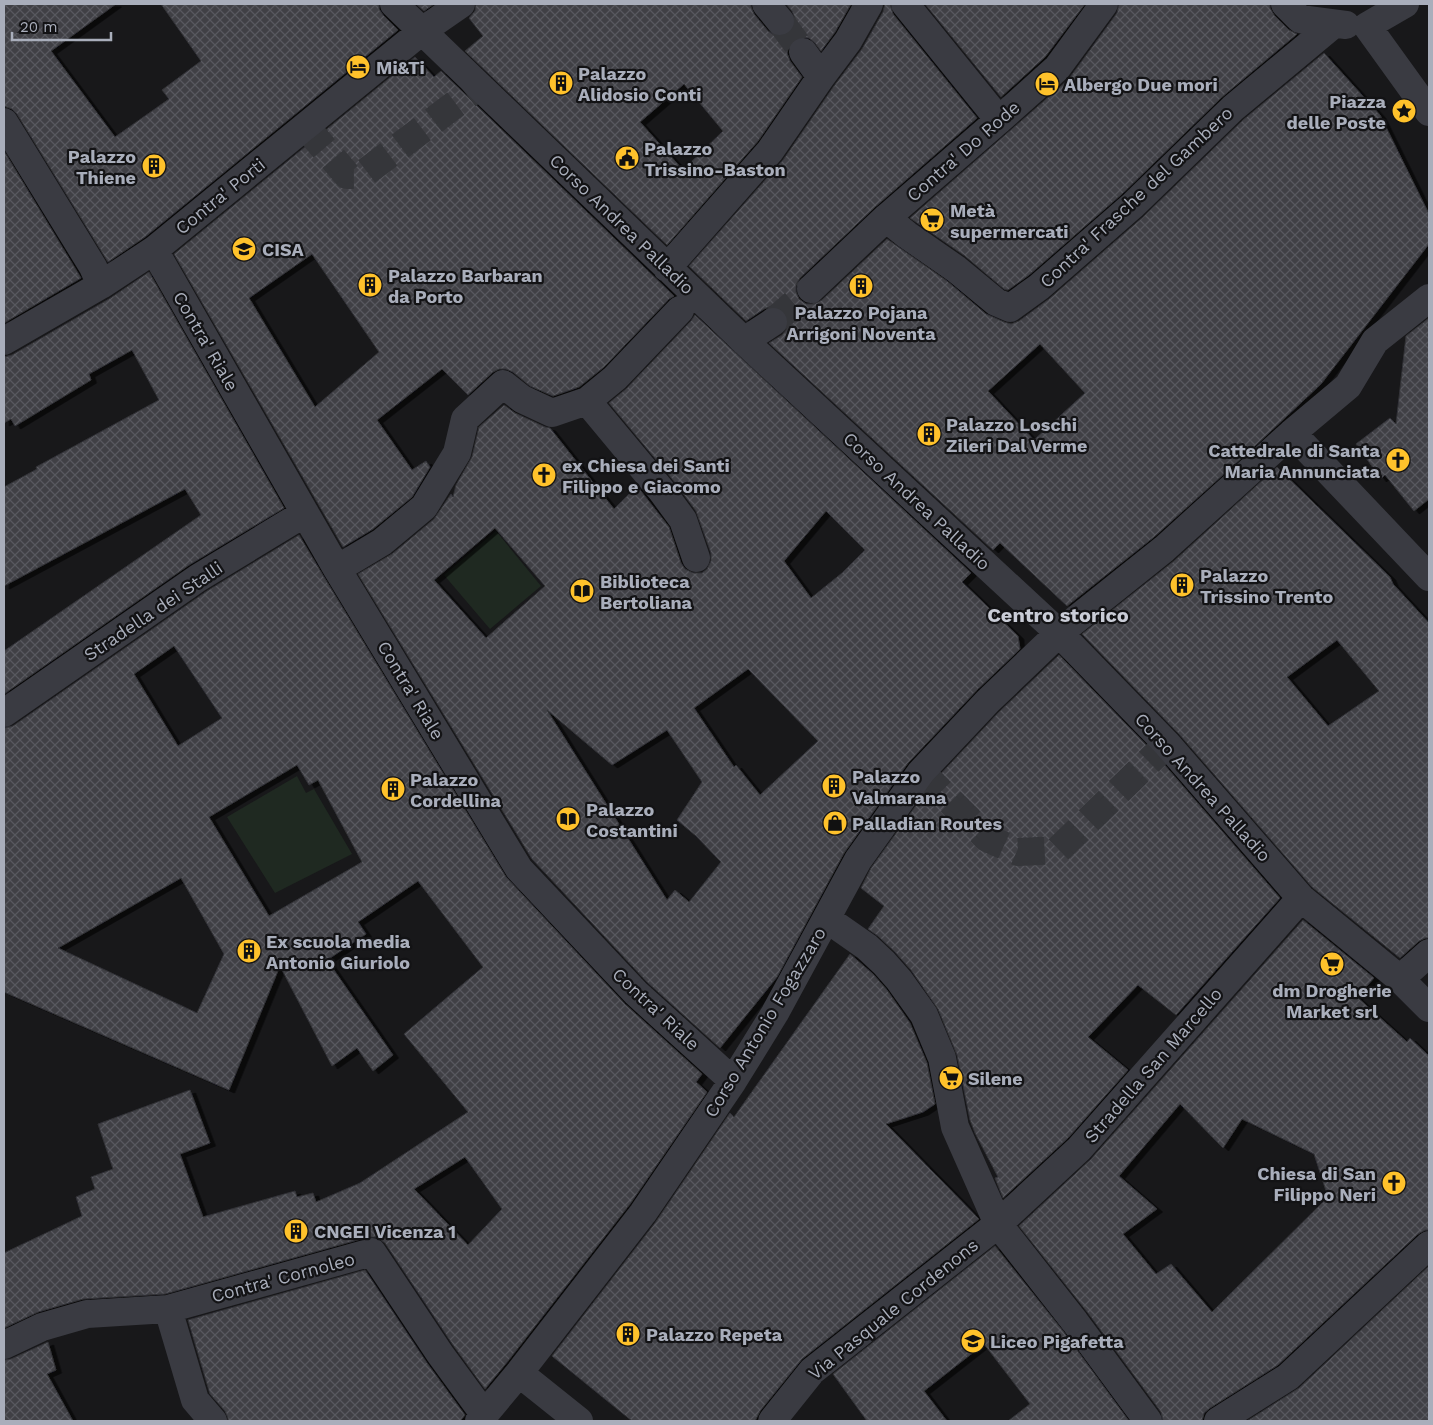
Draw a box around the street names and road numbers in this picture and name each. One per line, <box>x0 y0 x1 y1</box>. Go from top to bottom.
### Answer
street label: Contra' Do Rode <box>902 96 1024 206</box>
street label: Contra' Frasche del Gambero <box>1035 102 1237 292</box>
street label: Corso Andrea Palladio <box>545 150 699 298</box>
street label: Contra' Porti <box>171 153 269 239</box>
street label: Contra' Riale <box>169 288 243 394</box>
street label: Corso Andrea Palladio <box>839 428 995 574</box>
street label: Stradella dei Stalli <box>80 557 226 665</box>
street label: Contra' Riale <box>373 637 449 743</box>
street label: Corso Andrea Palladio <box>1131 708 1275 866</box>
street label: Corso Antonio Fogazzaro <box>700 923 830 1121</box>
street label: Contra' Riale <box>608 963 704 1055</box>
street label: Stradella San Marcello <box>1080 983 1226 1147</box>
street label: Via Pasquale Cordenons <box>804 1234 982 1384</box>
street label: Contra' Cornoleo <box>209 1248 357 1306</box>

